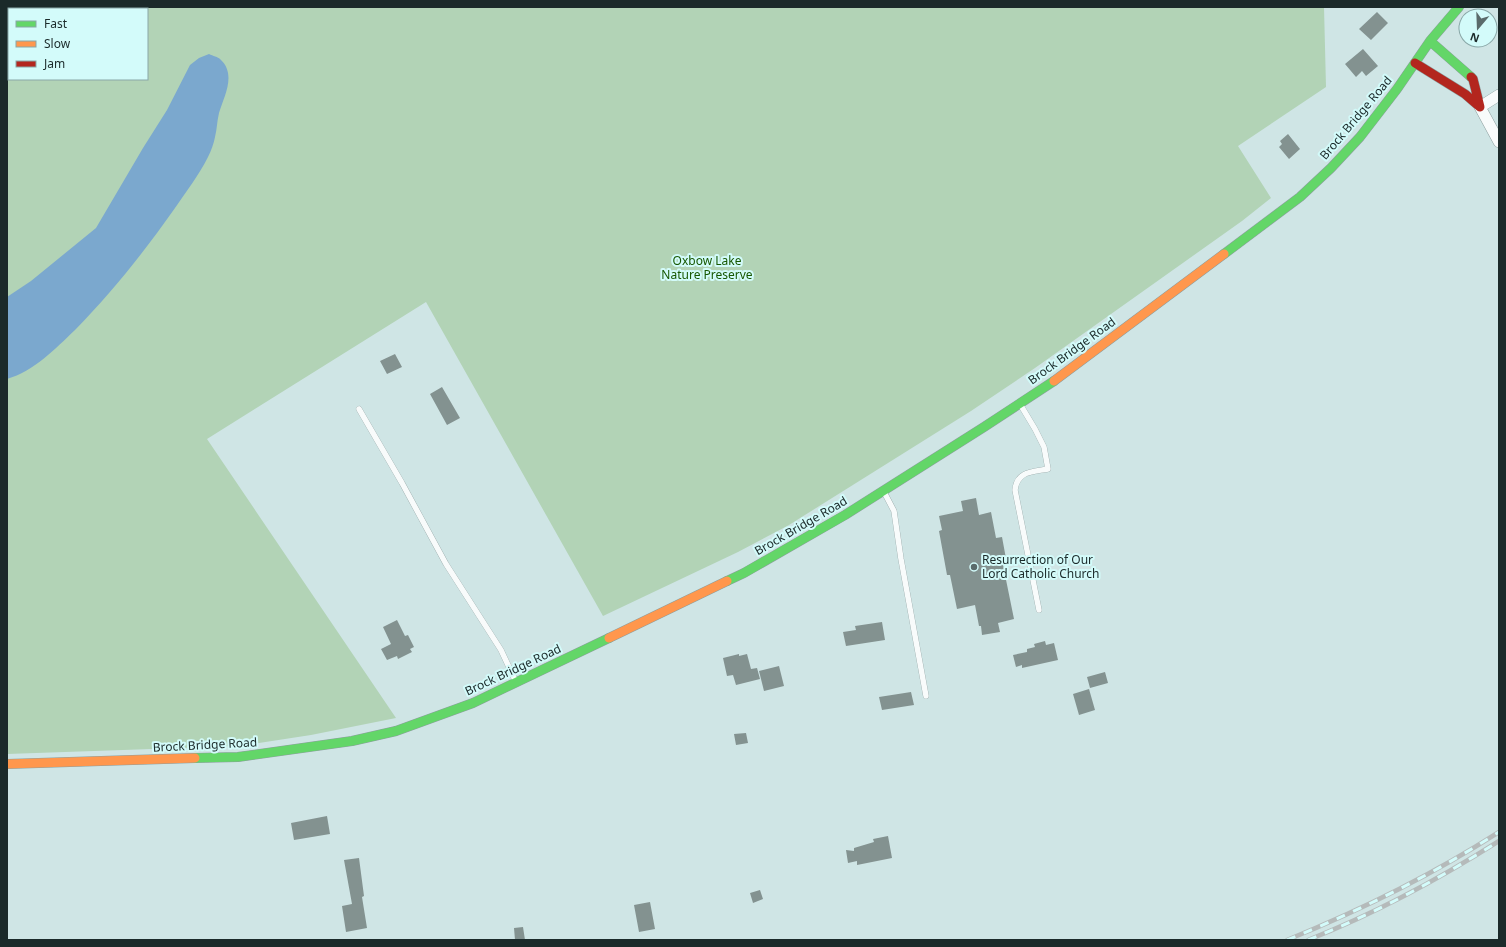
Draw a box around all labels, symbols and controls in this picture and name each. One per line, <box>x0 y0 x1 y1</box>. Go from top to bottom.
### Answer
legend <box>8 8 148 80</box>
north arrow <box>1458 8 1498 48</box>
text: Fast <box>44 15 68 32</box>
text: N <box>1468 29 1481 46</box>
text: Slow <box>44 35 71 52</box>
text: Jam <box>43 55 65 72</box>
street label: Brock Bridge Road <box>1316 72 1396 163</box>
park label: Oxbow Lake Nature Preserve <box>661 252 753 283</box>
street label: Brock Bridge Road <box>1024 313 1119 388</box>
street label: Brock Bridge Road <box>751 492 850 559</box>
place label: Resurrection of Our Lord Catholic Church <box>982 551 1099 582</box>
marker: Resurrection of Our Lord Catholic Church <box>969 562 979 572</box>
street label: Brock Bridge Road <box>462 640 564 699</box>
street label: Brock Bridge Road <box>152 733 258 756</box>

